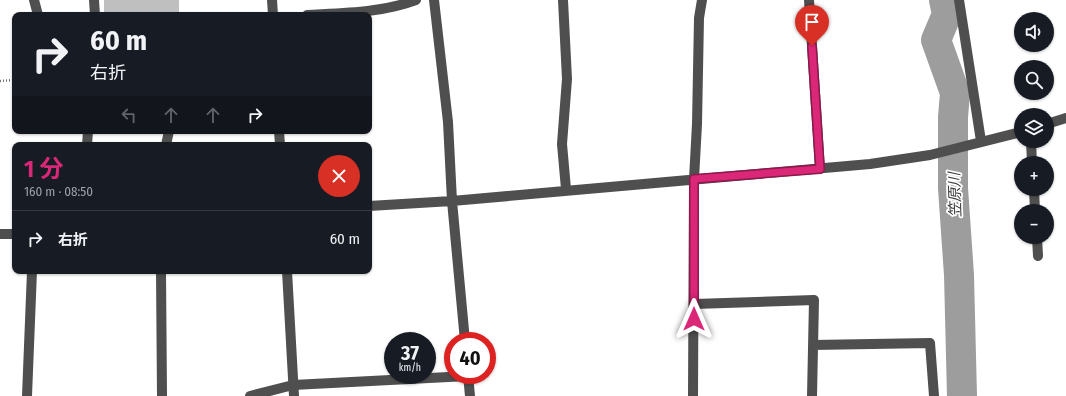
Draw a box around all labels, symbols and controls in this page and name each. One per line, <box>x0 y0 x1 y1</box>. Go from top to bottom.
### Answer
pin <box>795 5 829 46</box>
icon: arrive <box>801 11 823 33</box>
map controls <box>1014 12 1054 244</box>
button: sound <box>1014 12 1054 52</box>
text: 60 m <box>90 24 147 57</box>
icon: right <box>24 28 76 80</box>
button: search <box>1014 60 1054 100</box>
text: 右折 <box>90 62 126 84</box>
icon: left <box>118 104 140 126</box>
icon: ahead <box>160 104 182 126</box>
icon: ahead <box>202 104 224 126</box>
icon: right <box>244 104 266 126</box>
button: layers <box>1014 108 1054 148</box>
text: 1 分 <box>24 155 63 183</box>
button: close <box>318 155 360 197</box>
button: + <box>1014 156 1054 196</box>
water label: 笠原川 <box>945 170 965 218</box>
text: 160 m · 08:50 <box>24 184 93 199</box>
button: − <box>1014 204 1054 244</box>
icon: right <box>24 228 46 250</box>
text: 60 m <box>330 230 360 248</box>
text: 右折 <box>58 231 88 249</box>
position arrow <box>673 298 715 340</box>
speed limit sign: 40 <box>444 332 496 384</box>
text: 37 <box>401 341 419 365</box>
text: km/h <box>399 362 421 374</box>

